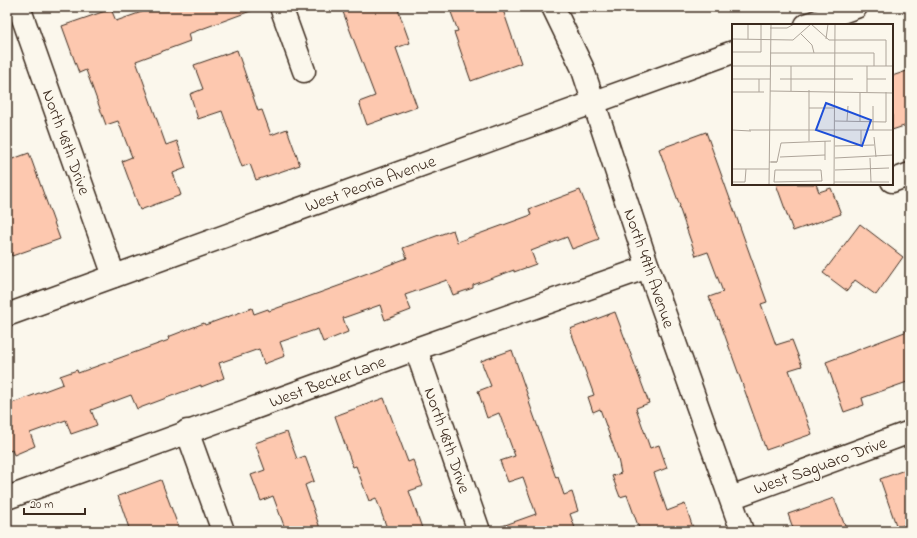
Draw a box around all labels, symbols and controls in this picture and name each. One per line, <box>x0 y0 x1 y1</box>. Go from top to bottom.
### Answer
inset map <box>732 24 893 185</box>
street label: North 48th Drive <box>35 86 96 199</box>
street label: West Peoria Avenue <box>302 149 440 220</box>
street label: North 49th Avenue <box>616 206 681 332</box>
street label: West Becker Lane <box>266 350 389 415</box>
street label: North 48th Drive <box>417 384 477 497</box>
street label: West Saguaro Drive <box>751 431 892 504</box>
scale bar <box>24 490 85 516</box>
text: 20 m <box>30 496 53 514</box>

